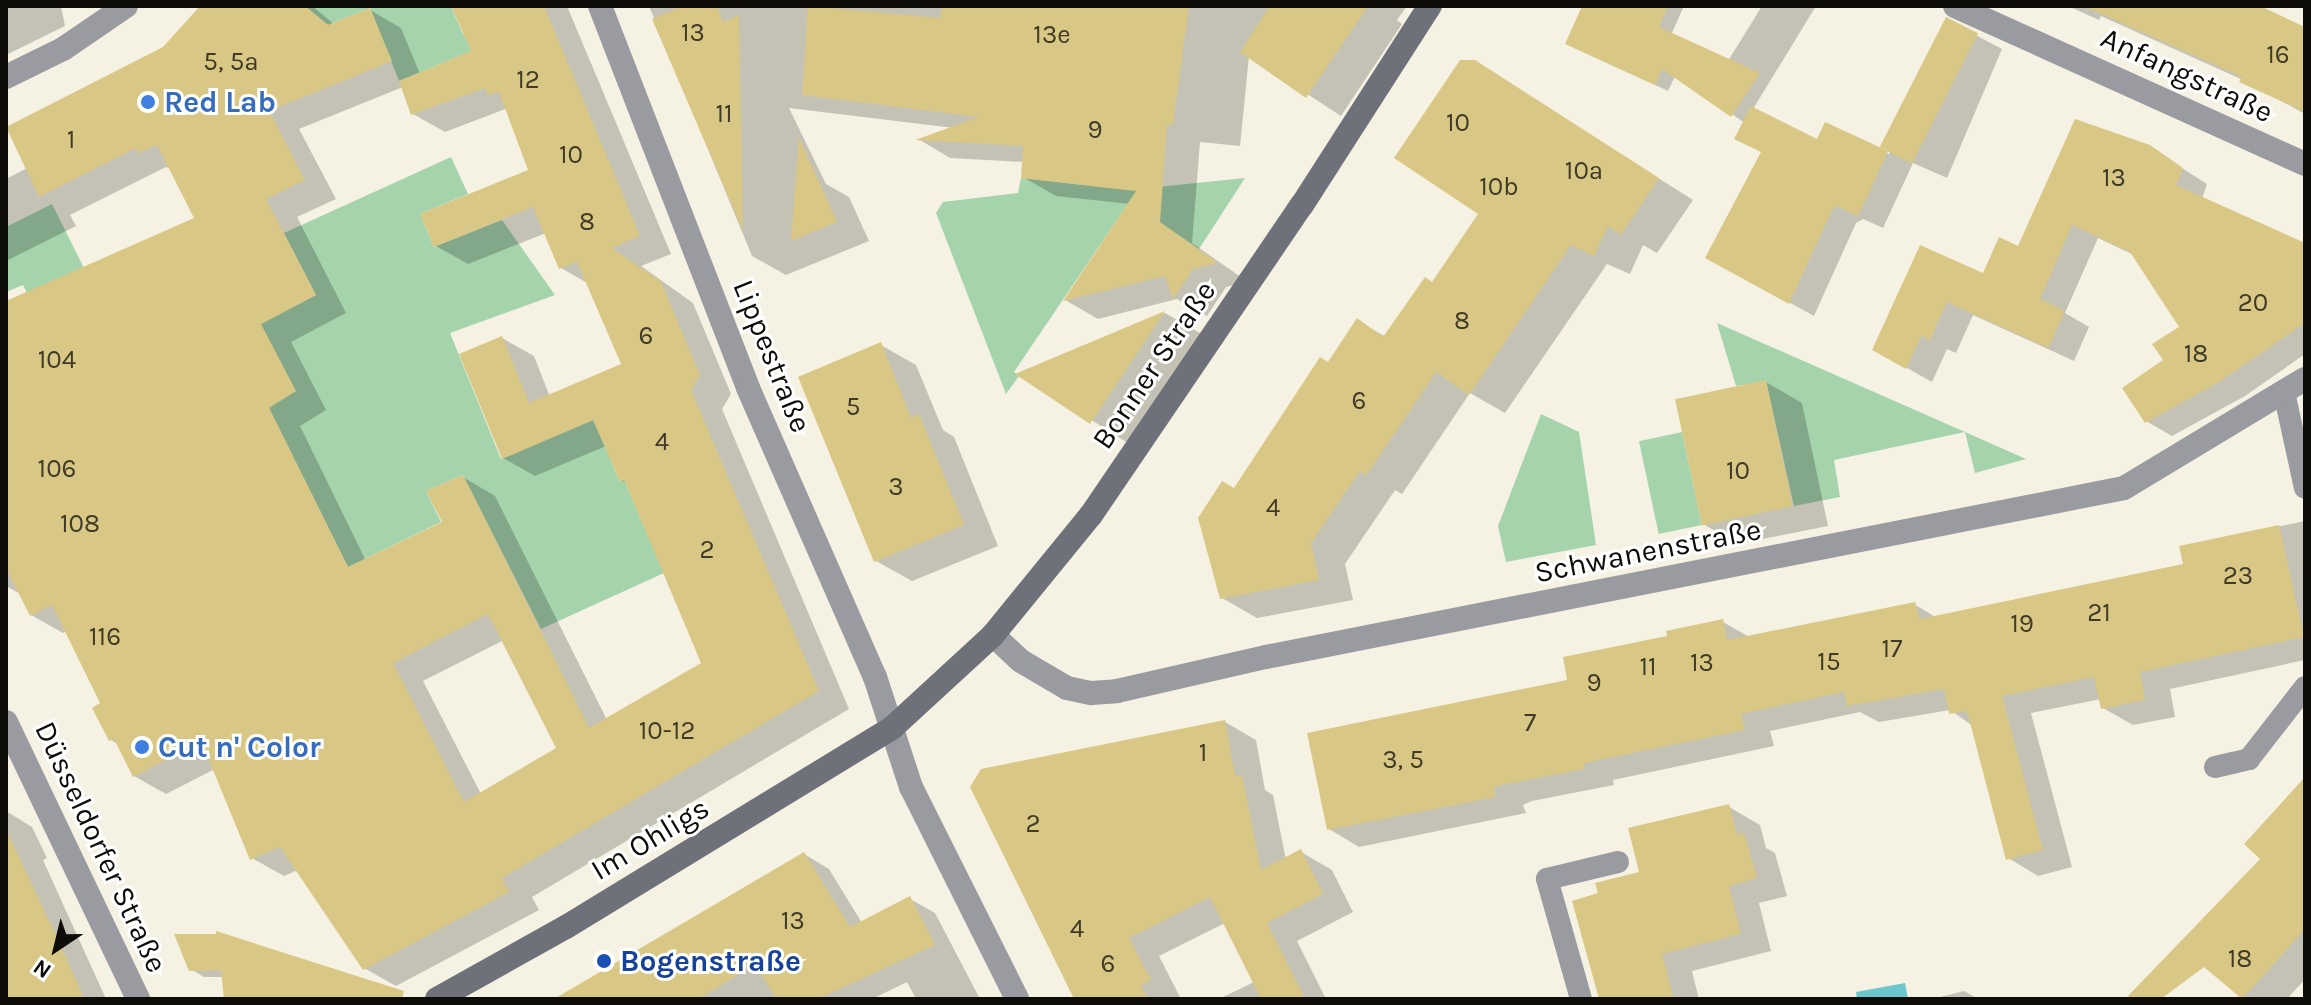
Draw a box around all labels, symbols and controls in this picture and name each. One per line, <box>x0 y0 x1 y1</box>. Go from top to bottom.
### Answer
house number: 13 <box>681 17 705 49</box>
house number: 13e <box>1033 19 1071 51</box>
street label: Anfangstraße <box>2095 20 2279 130</box>
house number: 16 <box>2266 39 2290 71</box>
house number: 5, 5a <box>203 46 259 78</box>
house number: 12 <box>516 64 540 96</box>
place label: Red Lab <box>164 84 276 120</box>
marker: Red Lab <box>139 93 157 111</box>
house number: 11 <box>715 98 733 130</box>
house number: 10 <box>1446 107 1470 139</box>
house number: 9 <box>1087 114 1103 146</box>
house number: 1 <box>67 124 75 156</box>
house number: 10 <box>559 139 583 171</box>
house number: 10a <box>1565 155 1603 187</box>
house number: 13 <box>2102 162 2126 194</box>
house number: 10b <box>1479 171 1519 203</box>
house number: 8 <box>579 206 595 238</box>
street label: Lippestraße <box>725 274 819 438</box>
street label: Bonner Straße <box>1084 274 1224 456</box>
house number: 20 <box>2238 287 2268 319</box>
house number: 8 <box>1454 305 1470 337</box>
house number: 6 <box>639 320 653 352</box>
house number: 18 <box>2184 338 2208 370</box>
house number: 104 <box>38 344 76 376</box>
house number: 6 <box>1352 385 1366 417</box>
house number: 5 <box>846 391 860 423</box>
house number: 4 <box>655 426 669 458</box>
house number: 106 <box>38 453 76 485</box>
house number: 10 <box>1726 455 1750 487</box>
house number: 3 <box>888 471 904 503</box>
house number: 4 <box>1266 492 1280 524</box>
house number: 108 <box>60 508 100 540</box>
street label: Schwanenstraße <box>1532 511 1764 591</box>
house number: 2 <box>699 534 715 566</box>
house number: 23 <box>2223 560 2253 592</box>
house number: 21 <box>2087 597 2111 629</box>
house number: 19 <box>2010 608 2034 640</box>
house number: 116 <box>89 621 121 653</box>
house number: 17 <box>1882 633 1902 665</box>
house number: 15 <box>1817 646 1841 678</box>
house number: 13 <box>1690 647 1714 679</box>
house number: 11 <box>1639 651 1657 683</box>
house number: 9 <box>1586 667 1602 699</box>
house number: 7 <box>1524 707 1536 739</box>
house number: 10-12 <box>639 715 695 747</box>
street label: Düsseldorfer Straße <box>27 716 175 978</box>
place label: Cut n' Color <box>158 729 321 765</box>
house number: 1 <box>1199 737 1207 769</box>
marker: Cut n' Color <box>133 738 151 756</box>
house number: 3, 5 <box>1382 744 1424 776</box>
street label: Im Ohligs <box>585 790 715 888</box>
house number: 2 <box>1025 808 1041 840</box>
house number: 13 <box>781 905 805 937</box>
north arrow <box>16 909 96 989</box>
house number: 4 <box>1070 913 1084 945</box>
place label: Bogenstraße <box>620 943 801 979</box>
house number: 18 <box>2228 943 2252 975</box>
house number: 6 <box>1101 948 1115 980</box>
marker: Bogenstraße <box>595 952 613 970</box>
text: N <box>28 953 56 984</box>

